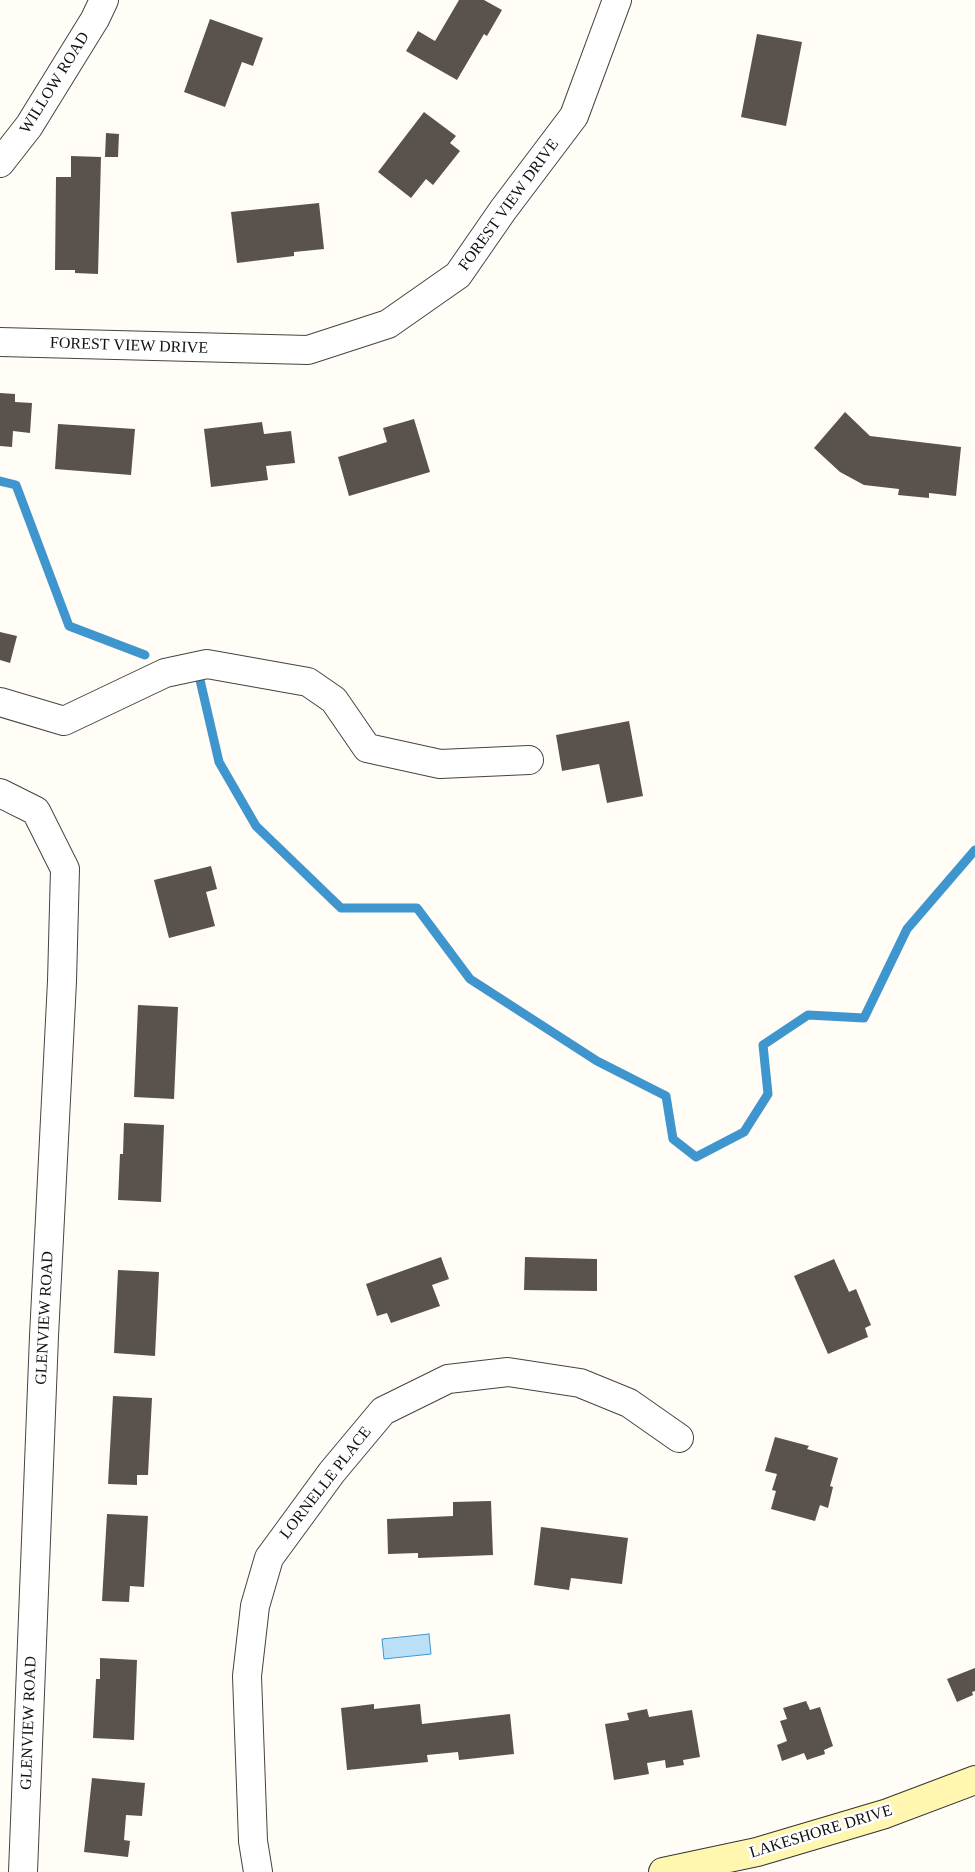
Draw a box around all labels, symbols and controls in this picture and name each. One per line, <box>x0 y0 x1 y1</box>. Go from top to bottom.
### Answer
street label: WILLOW ROAD <box>16 29 94 137</box>
street label: FOREST VIEW DRIVE <box>455 135 563 275</box>
street label: FOREST VIEW DRIVE <box>50 334 208 358</box>
street label: GLENVIEW ROAD <box>32 1251 58 1385</box>
street label: LORNELLE PLACE <box>276 1423 376 1543</box>
street label: GLENVIEW ROAD <box>17 1656 41 1790</box>
street label: LAKESHORE DRIVE <box>747 1801 895 1863</box>

